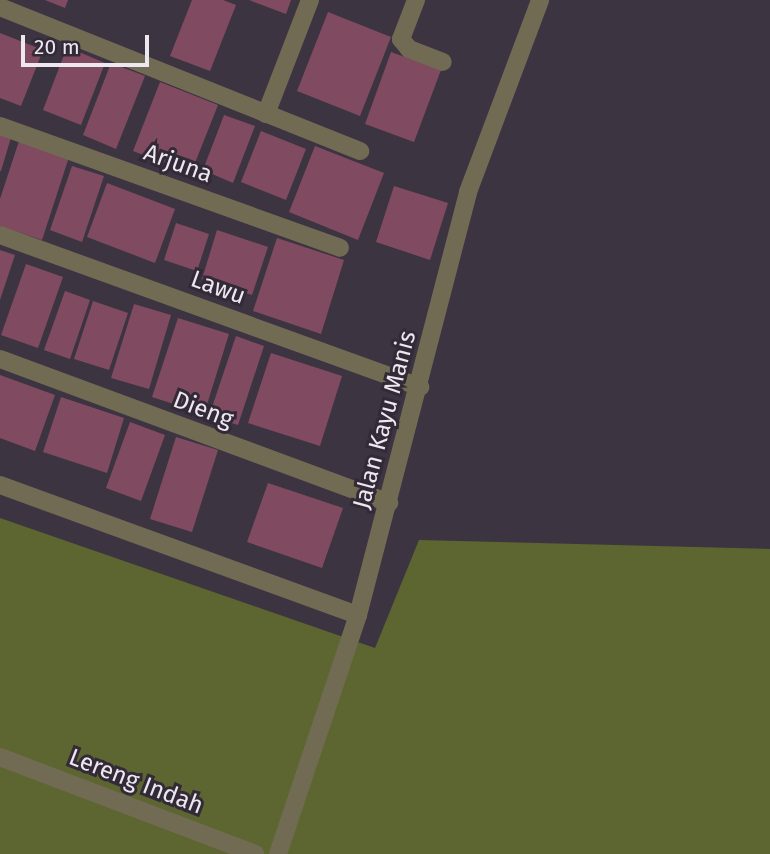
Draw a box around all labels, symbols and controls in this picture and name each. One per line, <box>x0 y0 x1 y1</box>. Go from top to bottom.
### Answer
scale bar <box>24 21 152 65</box>
text: 20 m <box>34 34 80 60</box>
street label: Arjuna <box>140 138 216 190</box>
street label: Lawu <box>187 265 249 311</box>
street label: Jalan Kayu Manis <box>347 328 423 512</box>
street label: Dieng <box>169 385 237 435</box>
street label: Lereng Indah <box>65 743 207 821</box>

